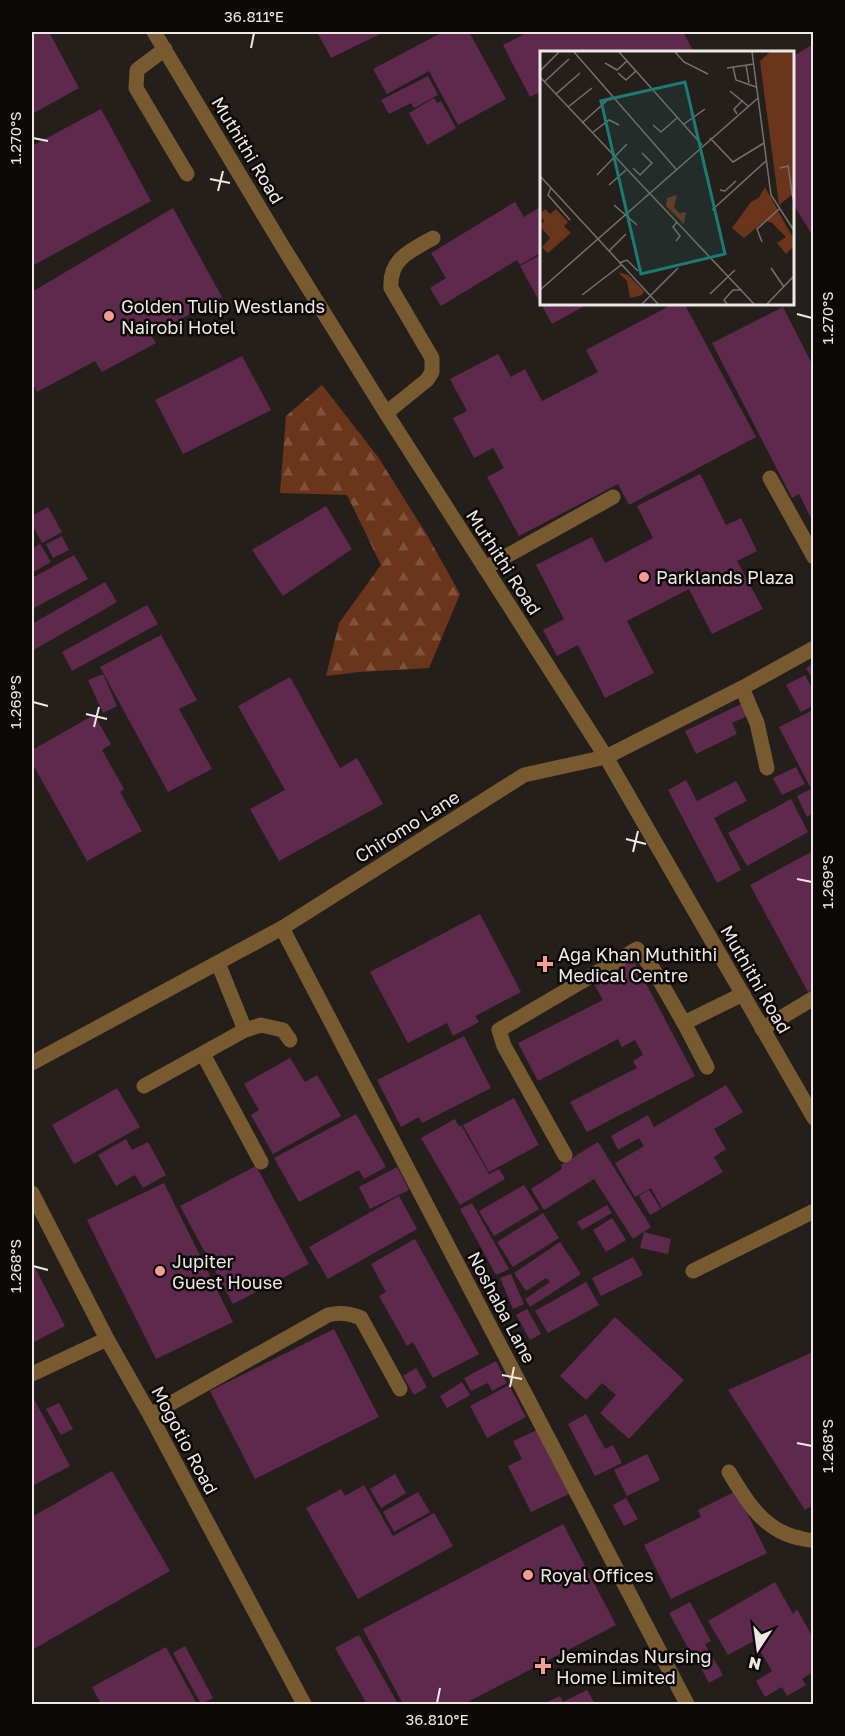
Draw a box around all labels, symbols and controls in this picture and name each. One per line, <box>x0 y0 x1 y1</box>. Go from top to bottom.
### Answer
text: 36.811°E <box>224 7 284 25</box>
inset map <box>540 51 794 304</box>
street label: Muthithi Road <box>207 92 289 208</box>
text: 1.270°S <box>6 111 24 165</box>
text: 1.270°S <box>818 291 836 345</box>
place label: Golden Tulip Westlands Nairobi Hotel <box>121 295 325 338</box>
marker: Golden Tulip Westlands Nairobi Hotel <box>102 309 116 323</box>
street label: Muthithi Road <box>462 505 546 619</box>
place label: Parklands Plaza <box>656 566 794 588</box>
marker: Parklands Plaza <box>637 570 651 584</box>
text: 1.269°S <box>6 675 24 729</box>
street label: Chiromo Lane <box>351 785 463 867</box>
text: 1.269°S <box>818 855 836 909</box>
street label: Muthithi Road <box>716 921 796 1037</box>
place label: Aga Khan Muthithi Medical Centre <box>558 943 717 986</box>
marker: Aga Khan Muthithi Medical Centre <box>536 955 554 973</box>
text: 1.268°S <box>6 1239 24 1293</box>
street label: Noshaba Lane <box>463 1247 541 1367</box>
place label: Jupiter Guest House <box>172 1250 283 1293</box>
marker: Jupiter Guest House <box>153 1264 167 1278</box>
street label: Mogotio Road <box>147 1382 223 1498</box>
text: 1.268°S <box>818 1419 836 1473</box>
place label: Royal Offices <box>540 1564 654 1586</box>
marker: Royal Offices <box>521 1568 535 1582</box>
north arrow <box>728 1619 788 1679</box>
place label: Jemindas Nursing Home Limited <box>556 1645 712 1688</box>
text: N <box>746 1653 763 1675</box>
marker: Jemindas Nursing Home Limited <box>534 1657 552 1675</box>
text: 36.810°E <box>405 1710 469 1728</box>

